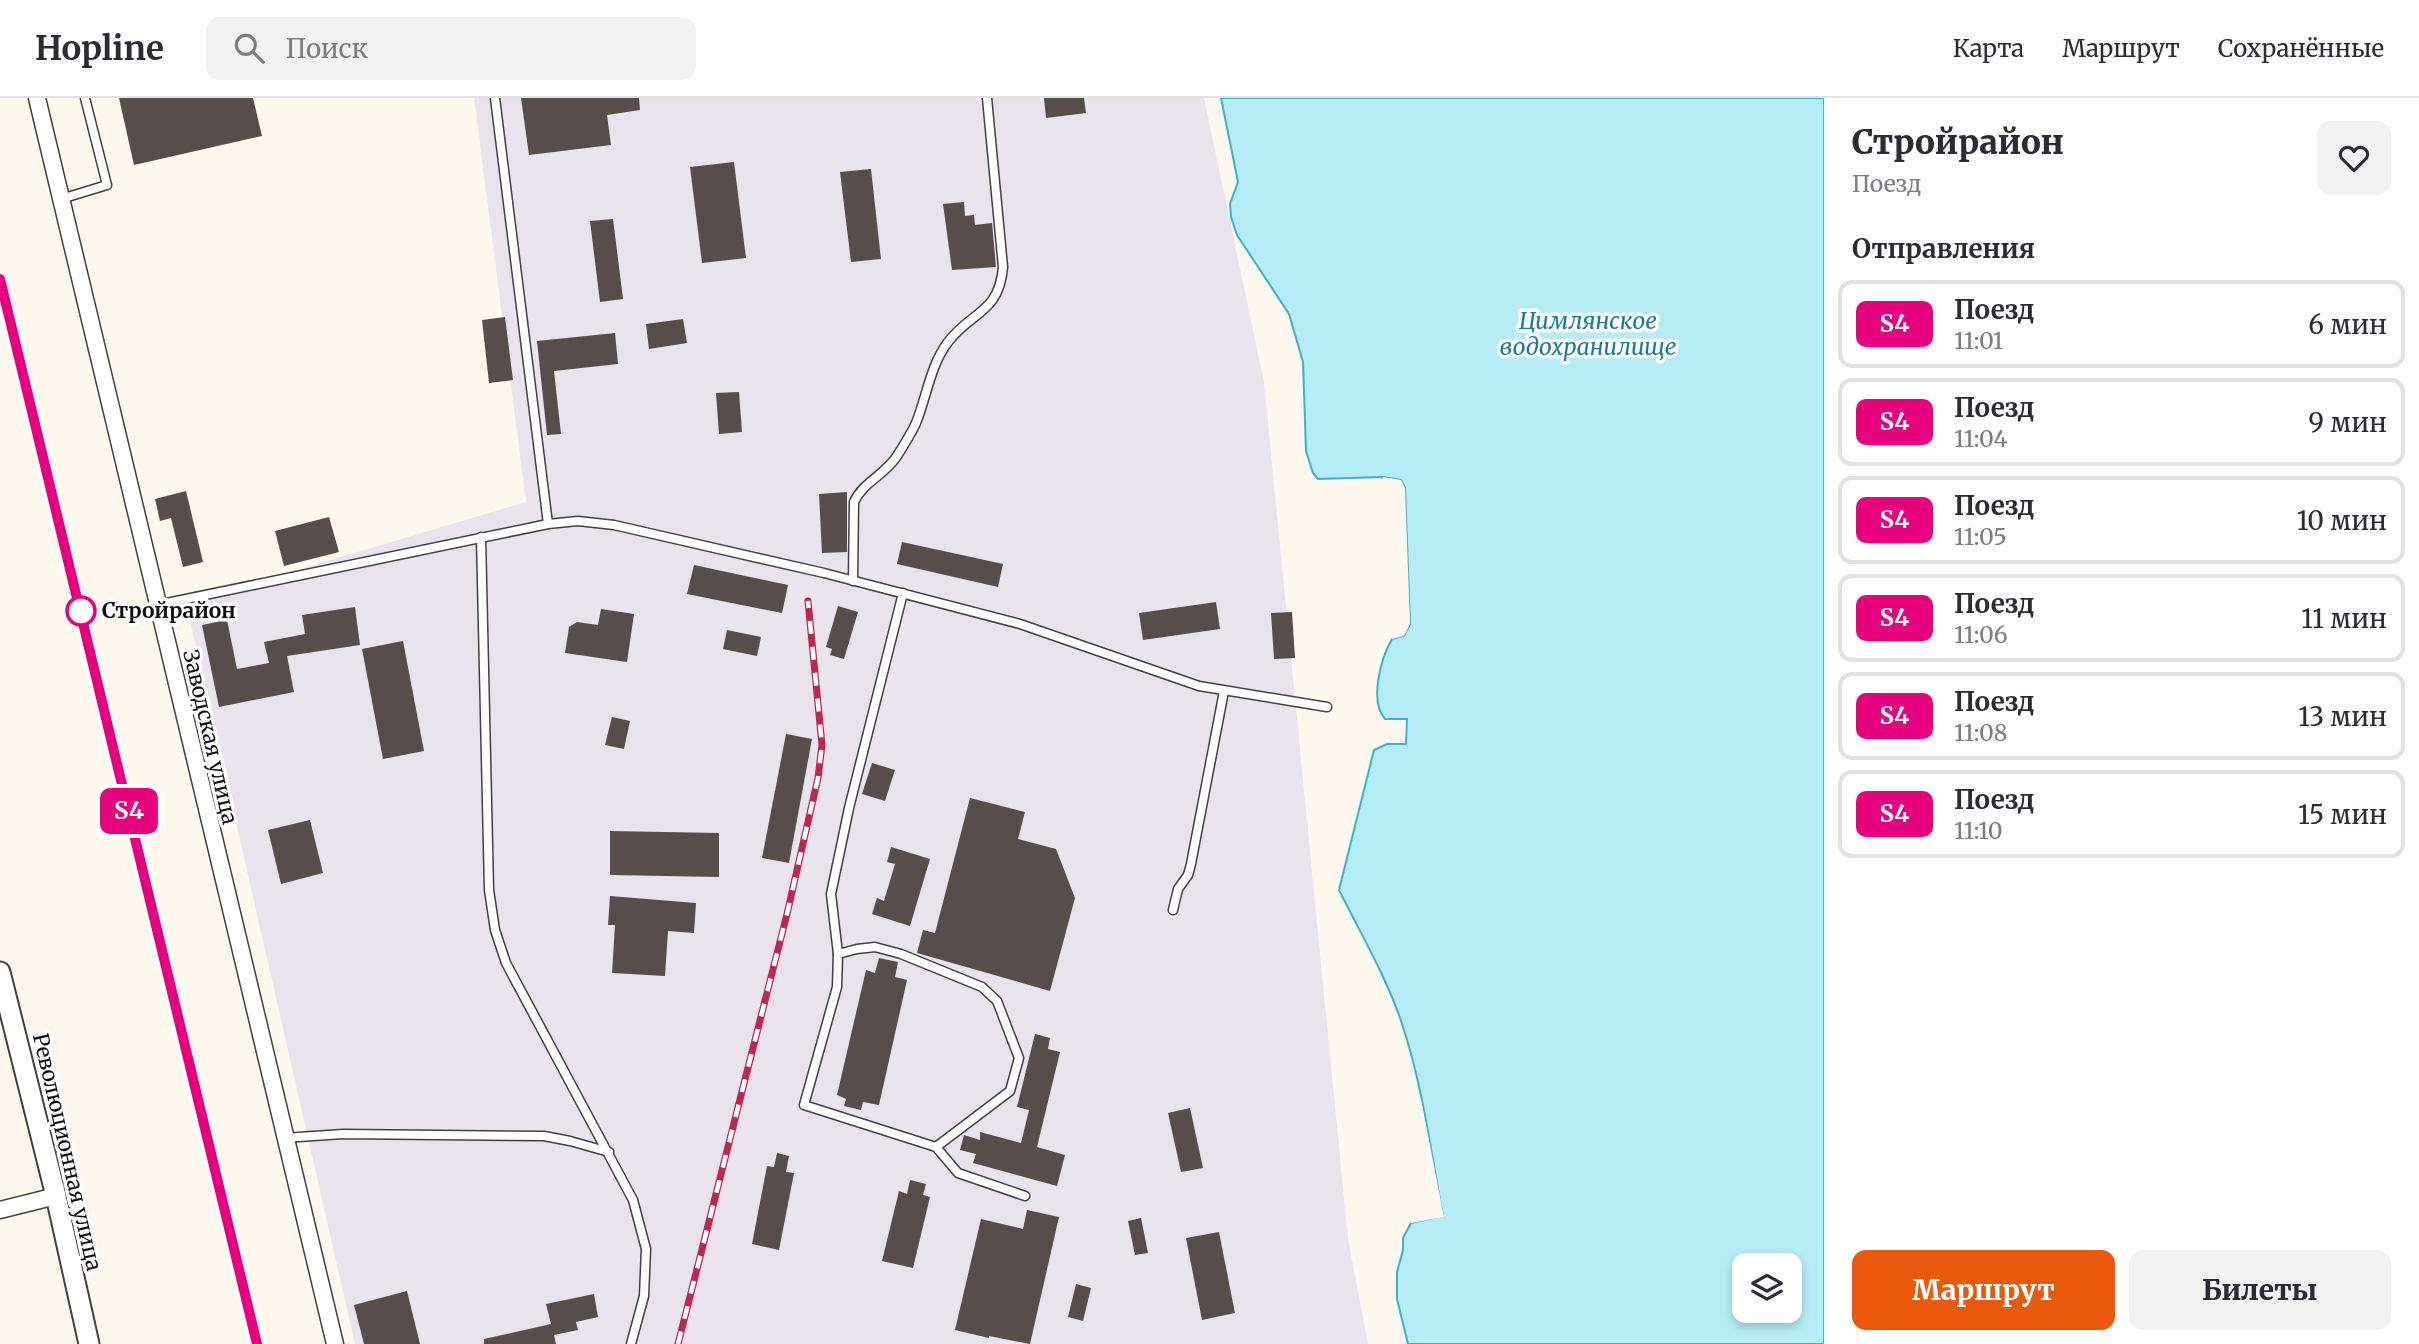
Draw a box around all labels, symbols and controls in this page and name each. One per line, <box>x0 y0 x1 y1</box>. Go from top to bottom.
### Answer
search box <box>206 17 696 80</box>
text: Hopline <box>35 28 164 69</box>
icon: search <box>230 29 268 67</box>
text: Поиск <box>286 32 368 65</box>
text: Карта <box>1953 33 2024 64</box>
text: Маршрут <box>2062 33 2180 64</box>
text: Сохранённые <box>2218 33 2384 64</box>
button: heart <box>2317 121 2391 195</box>
text: Стройрайон <box>1852 122 2064 163</box>
text: Поезд <box>1852 169 1922 198</box>
text: Отправления <box>1852 232 2035 265</box>
text: Поезд <box>1954 293 2035 326</box>
water label: Цимлянское водохранилище <box>1500 306 1676 361</box>
text: S4 <box>1879 308 1910 339</box>
text: 6 мин <box>2308 308 2387 341</box>
text: 11:01 <box>1954 326 2003 355</box>
text: Поезд <box>1954 391 2035 424</box>
text: S4 <box>1879 406 1910 437</box>
text: 9 мин <box>2308 406 2387 439</box>
text: 11:04 <box>1954 424 2008 453</box>
text: Поезд <box>1954 489 2035 522</box>
text: S4 <box>1879 504 1910 535</box>
text: 10 мин <box>2297 504 2387 537</box>
text: 11:05 <box>1954 522 2007 551</box>
text: Поезд <box>1954 587 2035 620</box>
marker: Стройрайон <box>66 596 96 626</box>
place label: Стройрайон <box>102 597 236 624</box>
text: S4 <box>1879 602 1910 633</box>
text: 11 мин <box>2301 602 2387 635</box>
text: 11:06 <box>1954 620 2008 649</box>
street label: Заводская улица <box>177 647 244 827</box>
text: Поезд <box>1954 685 2035 718</box>
text: S4 <box>1879 700 1910 731</box>
text: 13 мин <box>2298 700 2387 733</box>
text: 11:08 <box>1954 718 2007 747</box>
text: Поезд <box>1954 783 2035 816</box>
line badge: S4 <box>97 788 160 834</box>
text: S4 <box>114 795 144 826</box>
text: S4 <box>1879 798 1910 829</box>
text: 15 мин <box>2298 798 2387 831</box>
text: 11:10 <box>1954 816 2003 845</box>
street label: Революционная улица <box>27 1031 108 1273</box>
button: Маршрут <box>1852 1250 2115 1330</box>
button: Билеты <box>2129 1250 2391 1330</box>
map controls <box>1732 1253 1802 1323</box>
button: layers <box>1732 1253 1802 1323</box>

